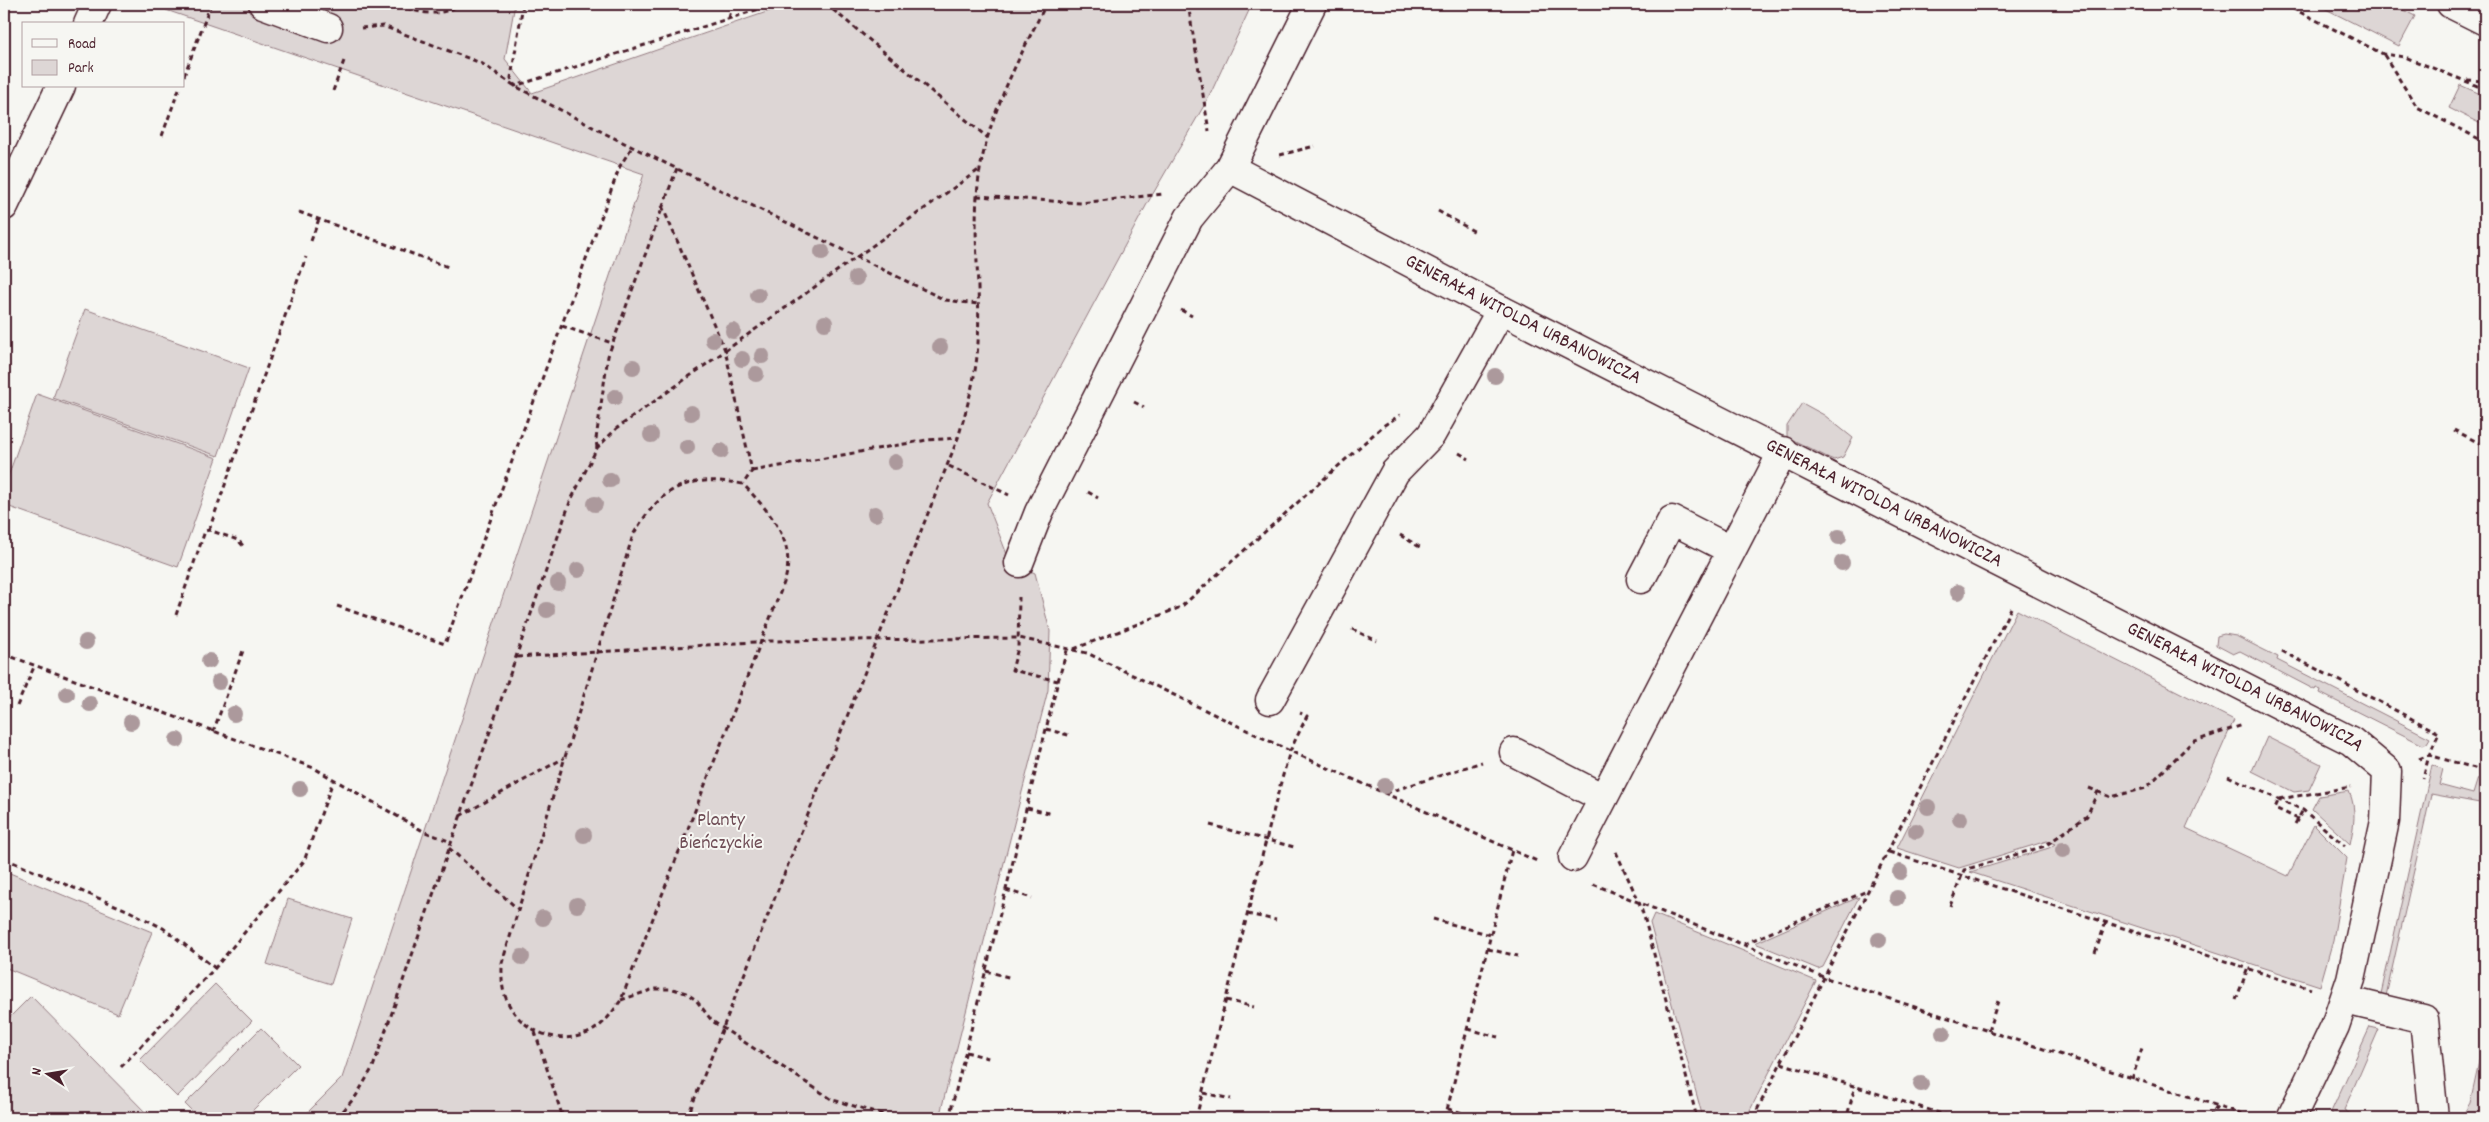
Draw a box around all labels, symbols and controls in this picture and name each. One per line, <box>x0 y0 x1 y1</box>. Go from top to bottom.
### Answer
legend <box>22 22 185 88</box>
text: Road <box>68 34 96 56</box>
text: Park <box>68 58 94 80</box>
street label: GENERAŁA WITOLDA URBANOWICZA <box>1400 248 1646 393</box>
street label: GENERAŁA WITOLDA URBANOWICZA <box>1760 432 2007 576</box>
street label: GENERAŁA WITOLDA URBANOWICZA <box>2121 615 2369 760</box>
park label: Planty Bieńczyckie <box>679 807 763 858</box>
north arrow <box>22 1050 72 1100</box>
text: N <box>27 1066 48 1077</box>

